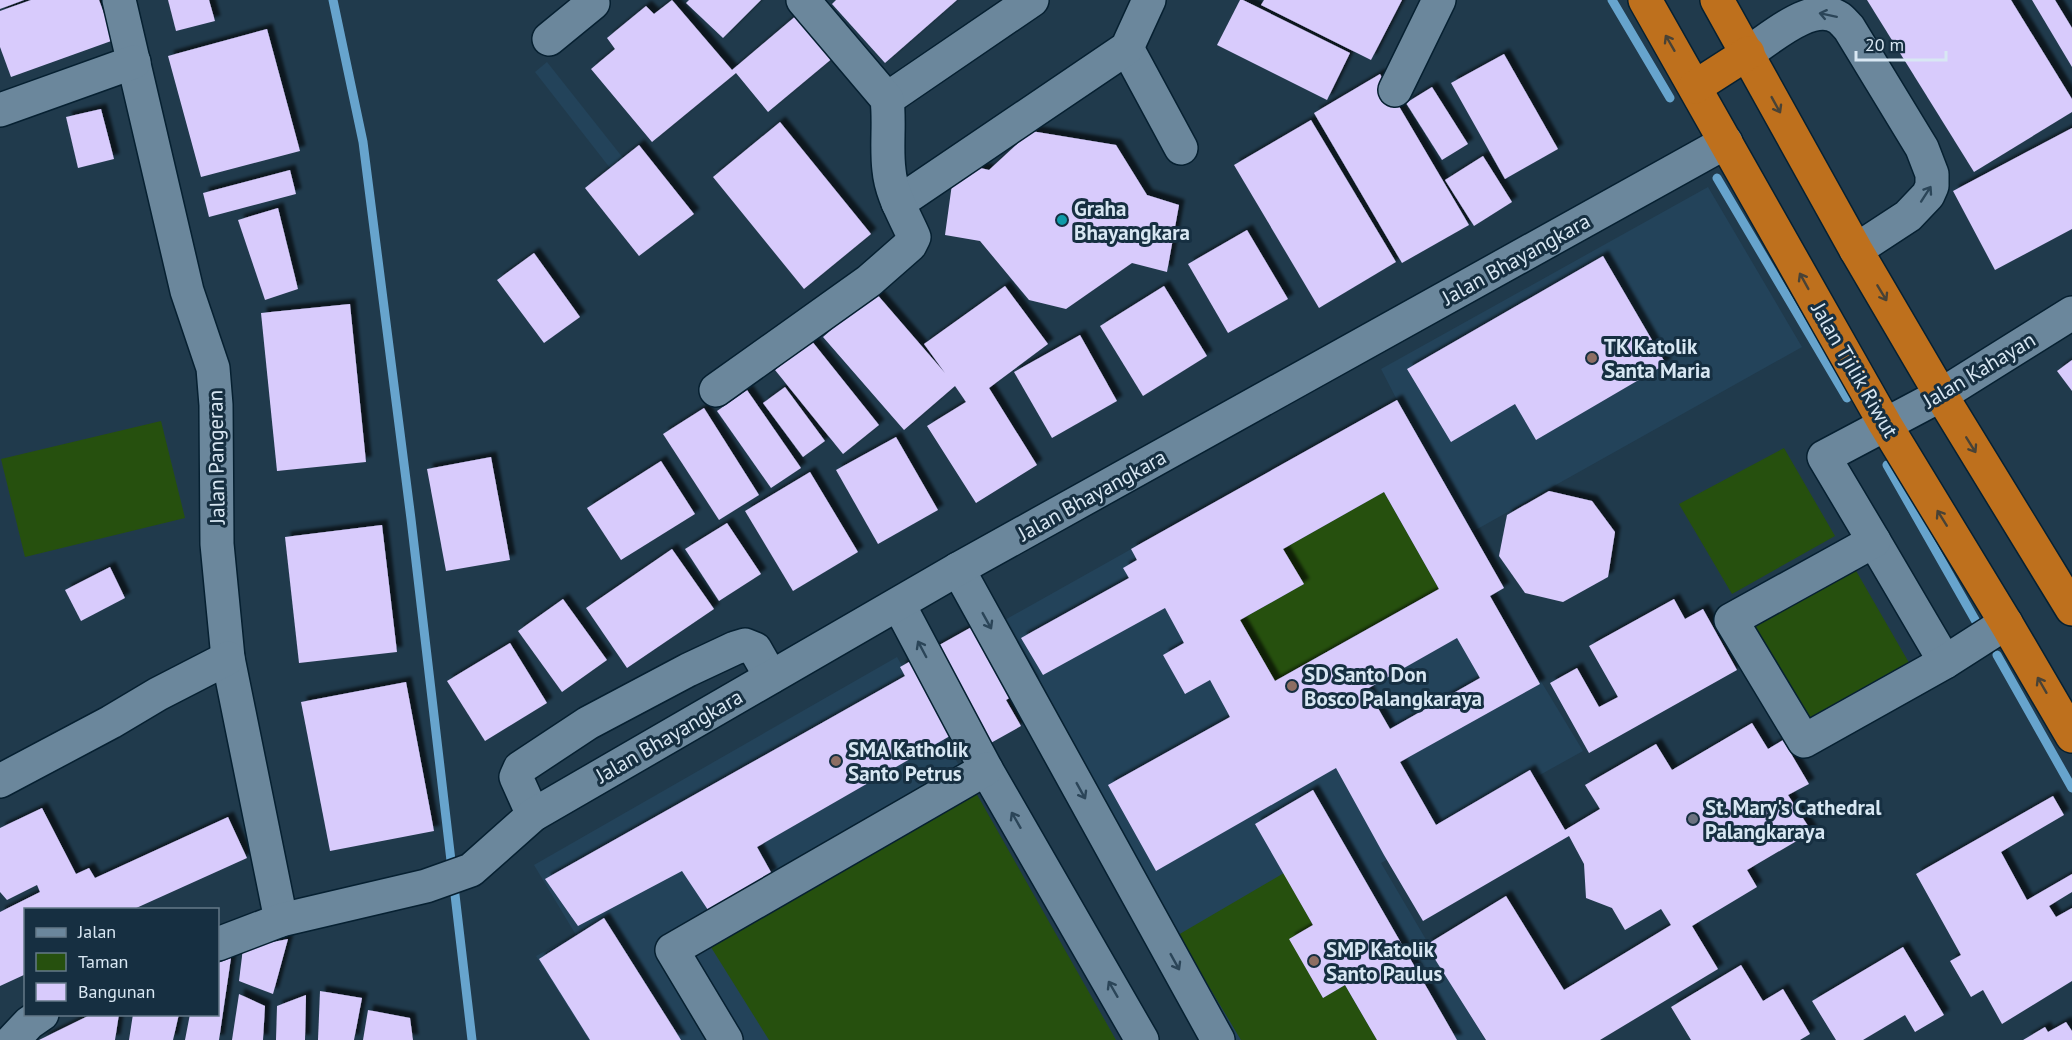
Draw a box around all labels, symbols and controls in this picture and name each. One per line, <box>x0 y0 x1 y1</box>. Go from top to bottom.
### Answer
one-way arrow <box>1819 9 1838 20</box>
scale bar <box>1856 24 1946 62</box>
text: 20 m <box>1865 33 1904 56</box>
one-way arrow <box>1664 35 1676 52</box>
one-way arrow <box>1771 95 1782 113</box>
one-way arrow <box>1920 185 1933 202</box>
place label: Graha Bhayangkara <box>1074 195 1190 246</box>
street label: Jalan Bhayangkara <box>1436 207 1595 311</box>
marker: Graha Bhayangkara <box>1055 213 1069 227</box>
one-way arrow <box>1798 273 1810 290</box>
one-way arrow <box>1876 284 1888 301</box>
street label: Jalan Tjilik Riwut <box>1805 297 1904 442</box>
street label: Jalan Kahayan <box>1917 326 2040 415</box>
place label: TK Katolik Santa Maria <box>1604 333 1711 384</box>
marker: TK Katolik Santa Maria <box>1585 351 1599 365</box>
street label: Jalan Pangeran <box>201 390 231 525</box>
one-way arrow <box>1966 436 1978 453</box>
street label: Jalan Bhayangkara <box>1012 443 1171 547</box>
one-way arrow <box>1935 510 1947 527</box>
one-way arrow <box>982 611 993 629</box>
one-way arrow <box>916 641 927 659</box>
place label: SD Santo Don Bosco Palangkaraya <box>1304 661 1482 712</box>
one-way arrow <box>2036 677 2048 694</box>
marker: SD Santo Don Bosco Palangkaraya <box>1285 679 1299 693</box>
street label: Jalan Bhayangkara <box>590 683 747 790</box>
place label: SMA Katholik Santo Petrus <box>848 736 969 787</box>
marker: SMA Katholik Santo Petrus <box>829 754 843 768</box>
one-way arrow <box>1076 782 1087 800</box>
place label: St. Mary's Cathedral Palangkaraya <box>1705 794 1882 845</box>
one-way arrow <box>1009 812 1021 829</box>
marker: St. Mary's Cathedral Palangkaraya <box>1686 812 1700 826</box>
legend <box>24 908 219 1016</box>
text: Jalan <box>77 920 116 943</box>
place label: SMP Katolik Santo Paulus <box>1326 936 1442 987</box>
text: Taman <box>78 950 128 973</box>
one-way arrow <box>1169 953 1181 970</box>
marker: SMP Katolik Santo Paulus <box>1307 954 1321 968</box>
text: Bangunan <box>78 980 155 1003</box>
one-way arrow <box>1107 981 1119 998</box>

